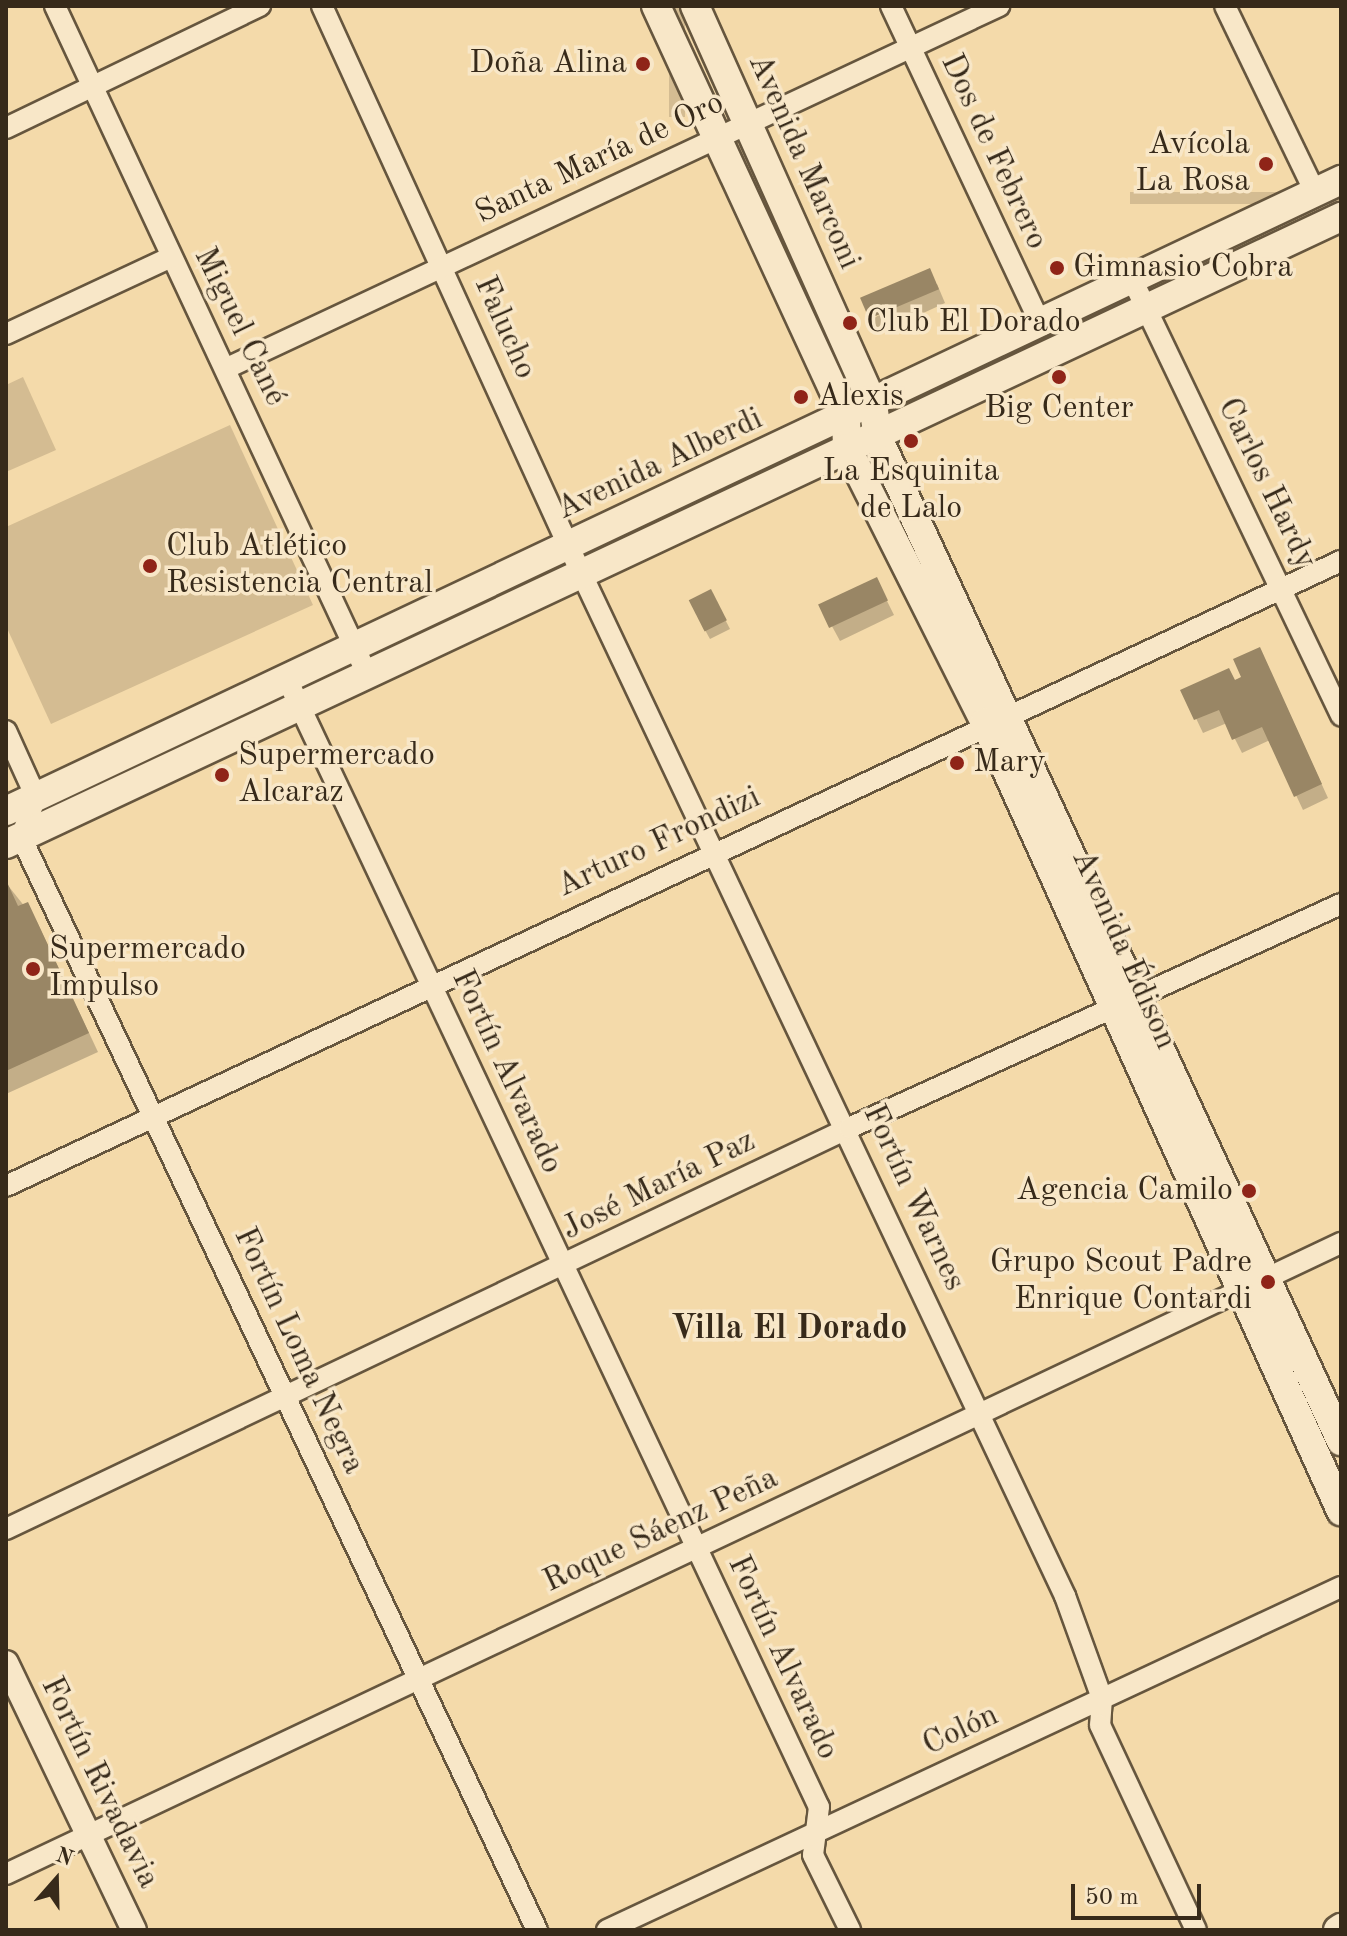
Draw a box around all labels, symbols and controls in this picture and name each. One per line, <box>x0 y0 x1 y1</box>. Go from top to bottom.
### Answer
place label: Doña Alina <box>469 45 627 83</box>
street label: Avenida Marconi <box>738 48 868 276</box>
street label: Dos de Febrero <box>931 48 1055 256</box>
marker: Doña Alina <box>634 55 652 73</box>
street label: Santa María de Oro <box>470 85 730 233</box>
place label: Avícola La Rosa <box>1135 127 1250 202</box>
marker: Avícola La Rosa <box>1257 155 1275 173</box>
street label: Miguel Cané <box>184 242 294 412</box>
place label: Gimnasio Cobra <box>1073 249 1293 287</box>
marker: Gimnasio Cobra <box>1048 259 1066 277</box>
street label: Falucho <box>464 271 544 385</box>
place label: Club El Dorado <box>866 304 1081 342</box>
marker: Club El Dorado <box>841 314 859 332</box>
marker: Big Center <box>1050 368 1068 386</box>
place label: Alexis <box>817 378 904 416</box>
marker: Alexis <box>792 388 810 406</box>
place label: Big Center <box>984 390 1134 428</box>
street label: Carlos Hardy <box>1208 392 1324 576</box>
street label: Avenida Alberdi <box>551 401 769 529</box>
marker: La Esquinita de Lalo <box>902 432 920 450</box>
place label: La Esquinita de Lalo <box>823 454 999 529</box>
place label: Club Atlético Resistencia Central <box>166 529 433 604</box>
marker: Club Atlético Resistencia Central <box>141 557 159 575</box>
place label: Supermercado Alcaraz <box>238 738 435 813</box>
place label: Mary <box>973 744 1046 782</box>
marker: Mary <box>948 754 966 772</box>
marker: Supermercado Alcaraz <box>213 766 231 784</box>
street label: Arturo Frondizi <box>551 779 767 907</box>
street label: Avenida Édison <box>1062 844 1184 1056</box>
place label: Supermercado Impulso <box>49 932 246 1007</box>
marker: Supermercado Impulso <box>24 960 42 978</box>
street label: Fortín Alvarado <box>442 964 570 1180</box>
street label: Fortín Warnes <box>853 1099 973 1297</box>
street label: José María Paz <box>556 1123 762 1249</box>
place label: Agencia Camilo <box>1016 1172 1233 1210</box>
marker: Agencia Camilo <box>1240 1182 1258 1200</box>
street label: Fortín Loma Negra <box>224 1222 372 1480</box>
place label: Grupo Scout Padre Enrique Contardi <box>990 1245 1252 1320</box>
marker: Grupo Scout Padre Enrique Contardi <box>1259 1273 1277 1291</box>
district label: Villa El Dorado <box>671 1310 907 1350</box>
street label: Roque Sáenz Peña <box>538 1460 784 1602</box>
street label: Fortín Alvarado <box>718 1550 846 1766</box>
street label: Fortín Rivadavia <box>31 1671 167 1895</box>
street label: Colón <box>917 1697 1005 1765</box>
north arrow <box>16 1840 96 1920</box>
text: N <box>53 1844 76 1871</box>
scale bar <box>1075 1868 1205 1918</box>
text: 50 m <box>1085 1886 1139 1910</box>

